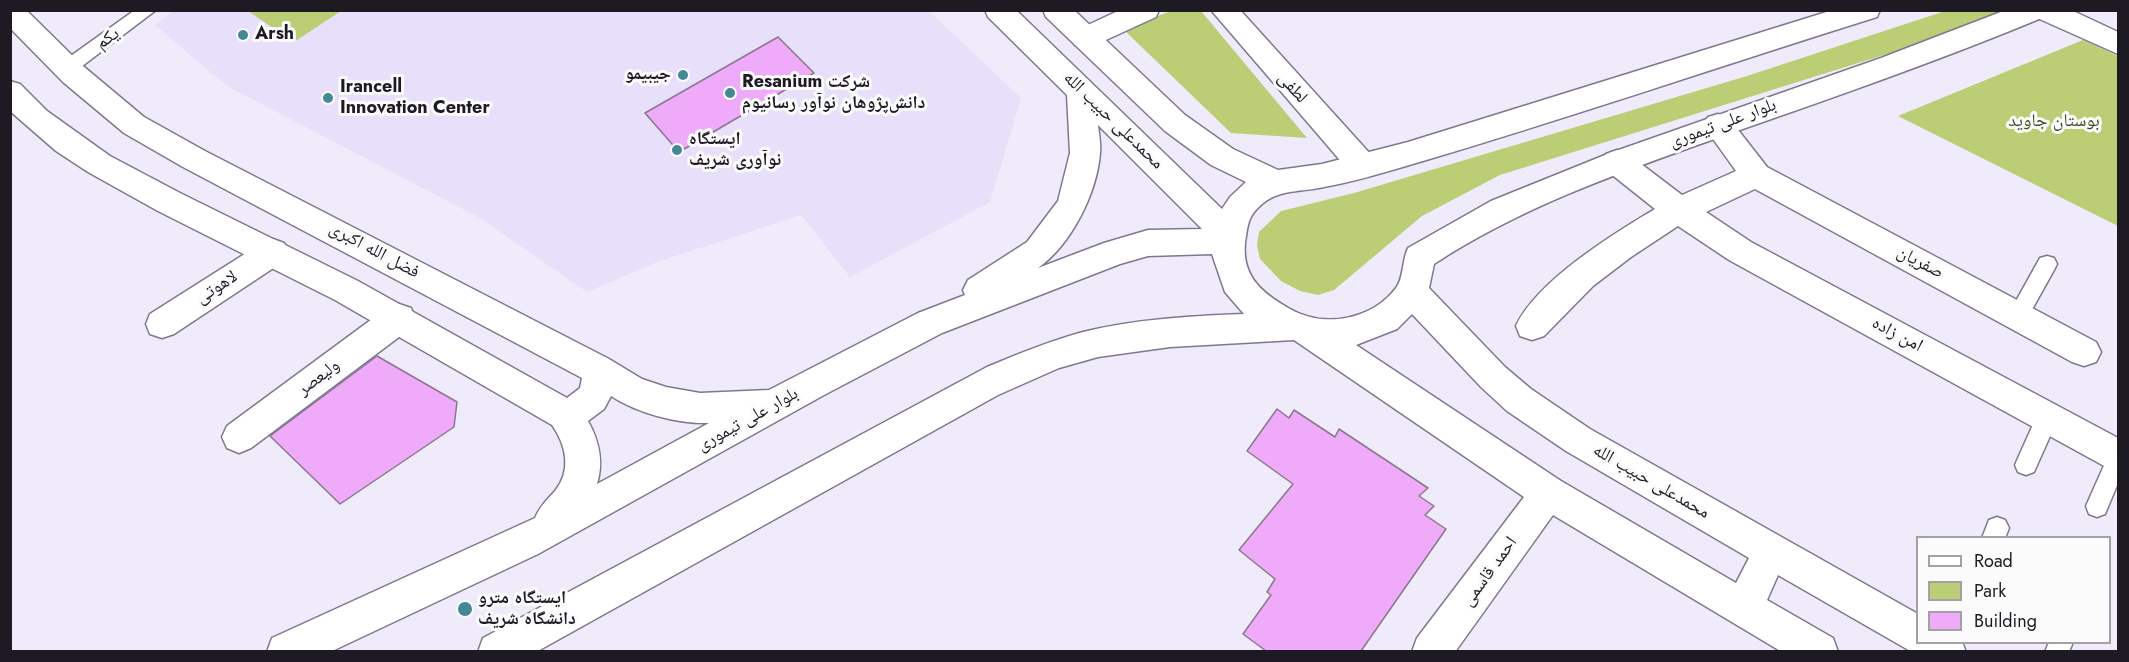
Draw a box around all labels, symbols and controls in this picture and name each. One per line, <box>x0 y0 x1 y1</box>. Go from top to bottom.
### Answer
street label: یکم <box>92 23 124 55</box>
place label: Arsh <box>255 24 294 46</box>
marker: Arsh <box>236 28 250 42</box>
place label: جیبیمو <box>625 64 671 86</box>
marker: جیبیمو <box>676 68 690 82</box>
street label: محمدعلی حبیب الله <box>1058 68 1168 174</box>
street label: لطفی <box>1272 68 1312 108</box>
place label: Resanium شرکت دانش‌پژوهان نوآور رسانیوم <box>742 72 925 115</box>
place label: Irancell Innovation Center <box>340 77 490 119</box>
marker: Resanium شرکت دانش‌پژوهان نوآور رسانیوم <box>723 86 737 100</box>
marker: Irancell Innovation Center <box>321 91 335 105</box>
street label: بلوار علی تیموری <box>1667 95 1779 153</box>
park label: بوستان جاوید <box>2008 111 2100 133</box>
place label: ایستگاه نوآوری شریف <box>689 129 781 172</box>
marker: ایستگاه نوآوری شریف <box>670 143 684 157</box>
street label: فضل الله اکبری <box>325 218 423 284</box>
street label: صفریان <box>1893 242 1947 284</box>
street label: لاهوتی <box>192 267 242 309</box>
street label: امن زاده <box>1868 313 1926 357</box>
street label: ولیعصر <box>294 355 344 401</box>
street label: بلوار علی تیموری <box>694 383 802 457</box>
street label: محمدعلی حبیب الله <box>1589 440 1713 524</box>
street label: احمد قاسمی <box>1457 533 1523 611</box>
legend <box>1916 536 2111 644</box>
text: Road <box>1974 548 2013 574</box>
text: Park <box>1974 578 2006 604</box>
place label: ایستگاه مترو دانشگاه شریف <box>478 588 576 630</box>
marker: ایستگاه مترو دانشگاه شریف <box>456 600 474 618</box>
text: Building <box>1974 608 2037 634</box>

